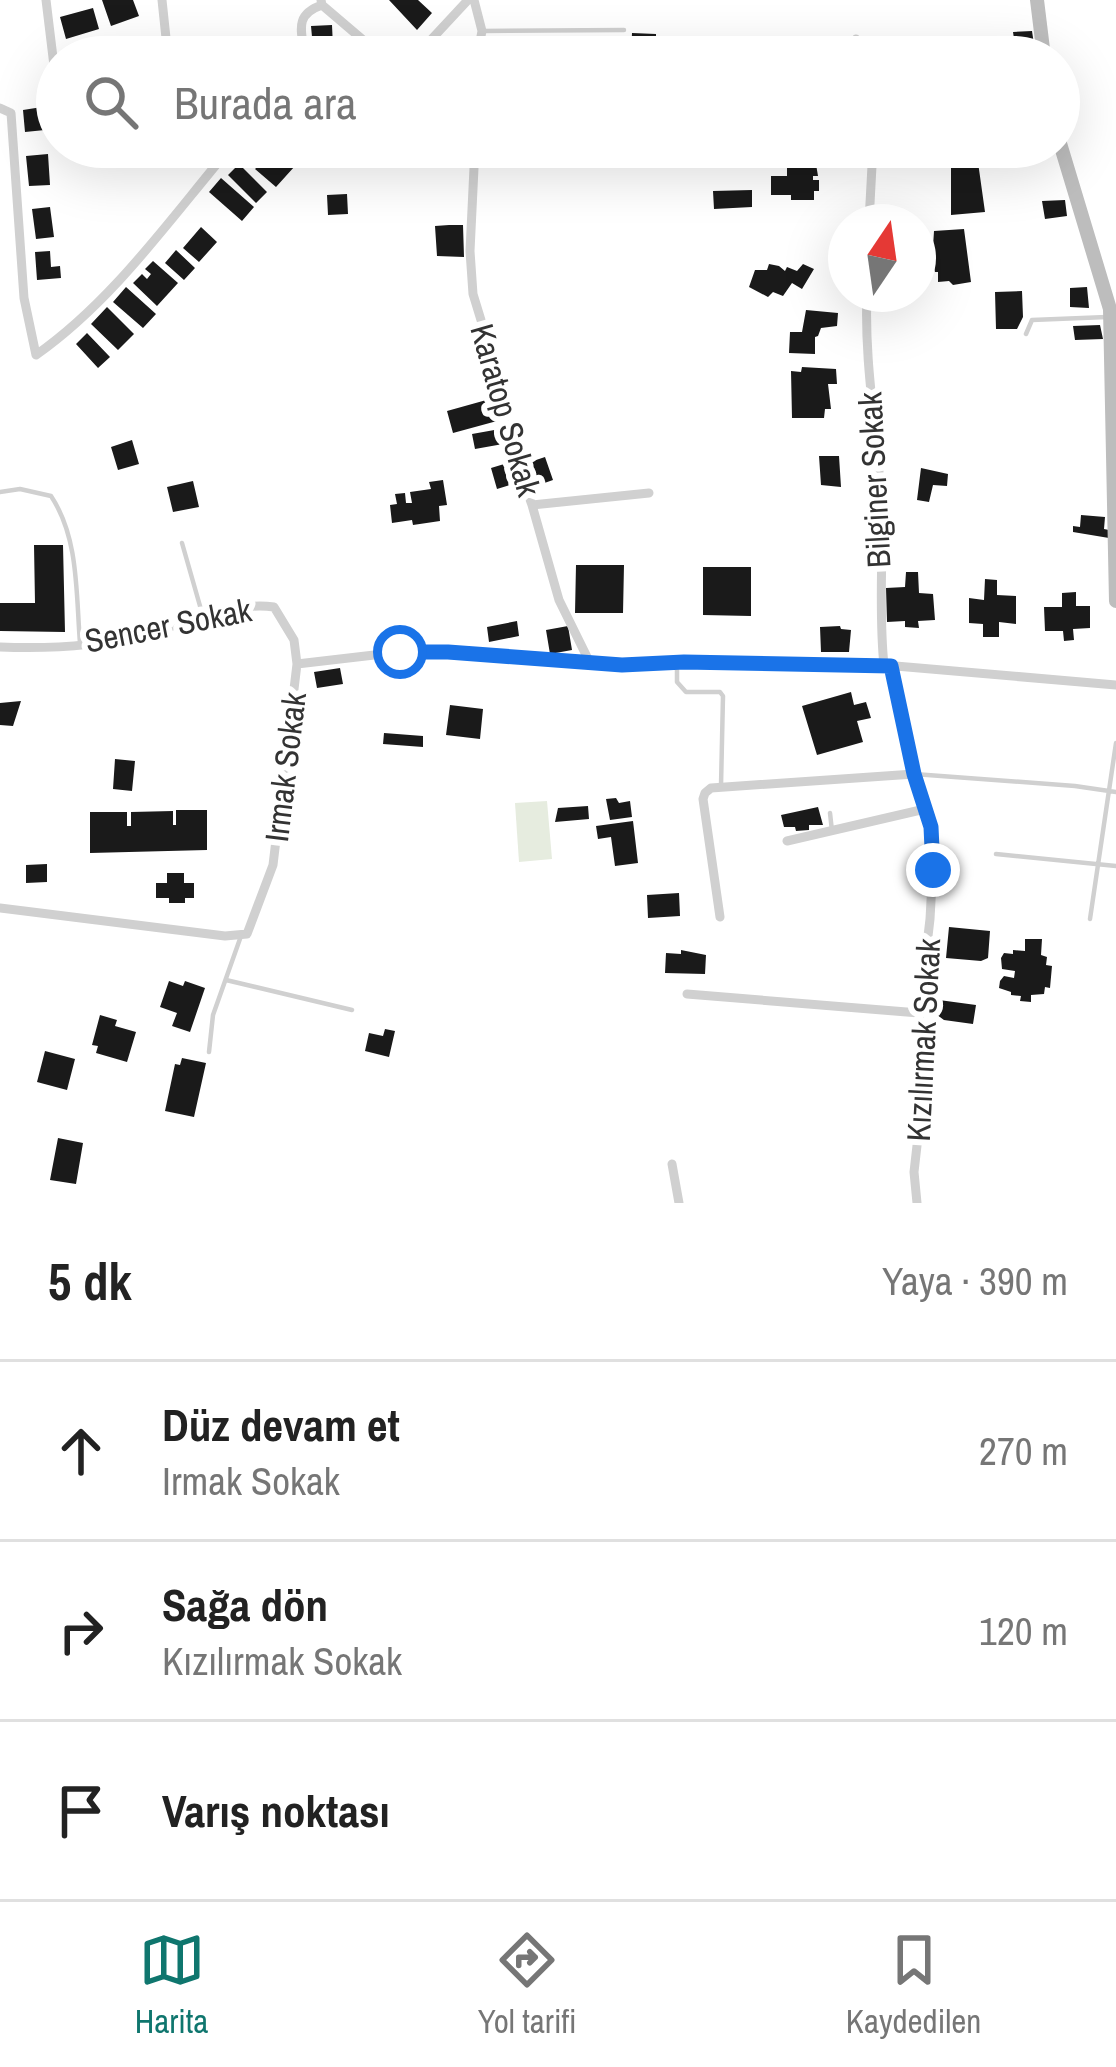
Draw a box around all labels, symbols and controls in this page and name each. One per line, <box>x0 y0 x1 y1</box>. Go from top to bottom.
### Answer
search box <box>36 36 1080 168</box>
icon: search <box>78 69 144 135</box>
text: Burada ara <box>174 72 357 133</box>
north arrow <box>828 204 936 312</box>
street label: Karatop Sokak <box>460 319 552 502</box>
street label: Bilginer Sokak <box>847 391 901 569</box>
street label: Sencer Sokak <box>81 587 255 663</box>
route start <box>373 625 427 679</box>
street label: Irmak Sokak <box>254 689 316 844</box>
route end <box>906 843 960 897</box>
street label: Kızılırmak Sokak <box>896 937 950 1143</box>
text: 5 dk <box>48 1247 132 1316</box>
text: Yaya · 390 m <box>882 1255 1068 1307</box>
text: Düz devam et <box>162 1394 400 1455</box>
icon: ahead <box>48 1418 114 1484</box>
text: 270 m <box>979 1425 1068 1477</box>
text: Irmak Sokak <box>162 1455 340 1507</box>
text: Sağa dön <box>162 1574 328 1635</box>
icon: right <box>48 1598 114 1664</box>
text: 120 m <box>979 1605 1068 1657</box>
text: Kızılırmak Sokak <box>162 1635 402 1687</box>
icon: arrive <box>48 1778 114 1844</box>
text: Varış noktası <box>162 1780 390 1841</box>
tab: Harita <box>135 1927 208 2043</box>
tab: Yol tarifi <box>478 1927 576 2043</box>
tab: Kaydedilen <box>846 1927 981 2043</box>

